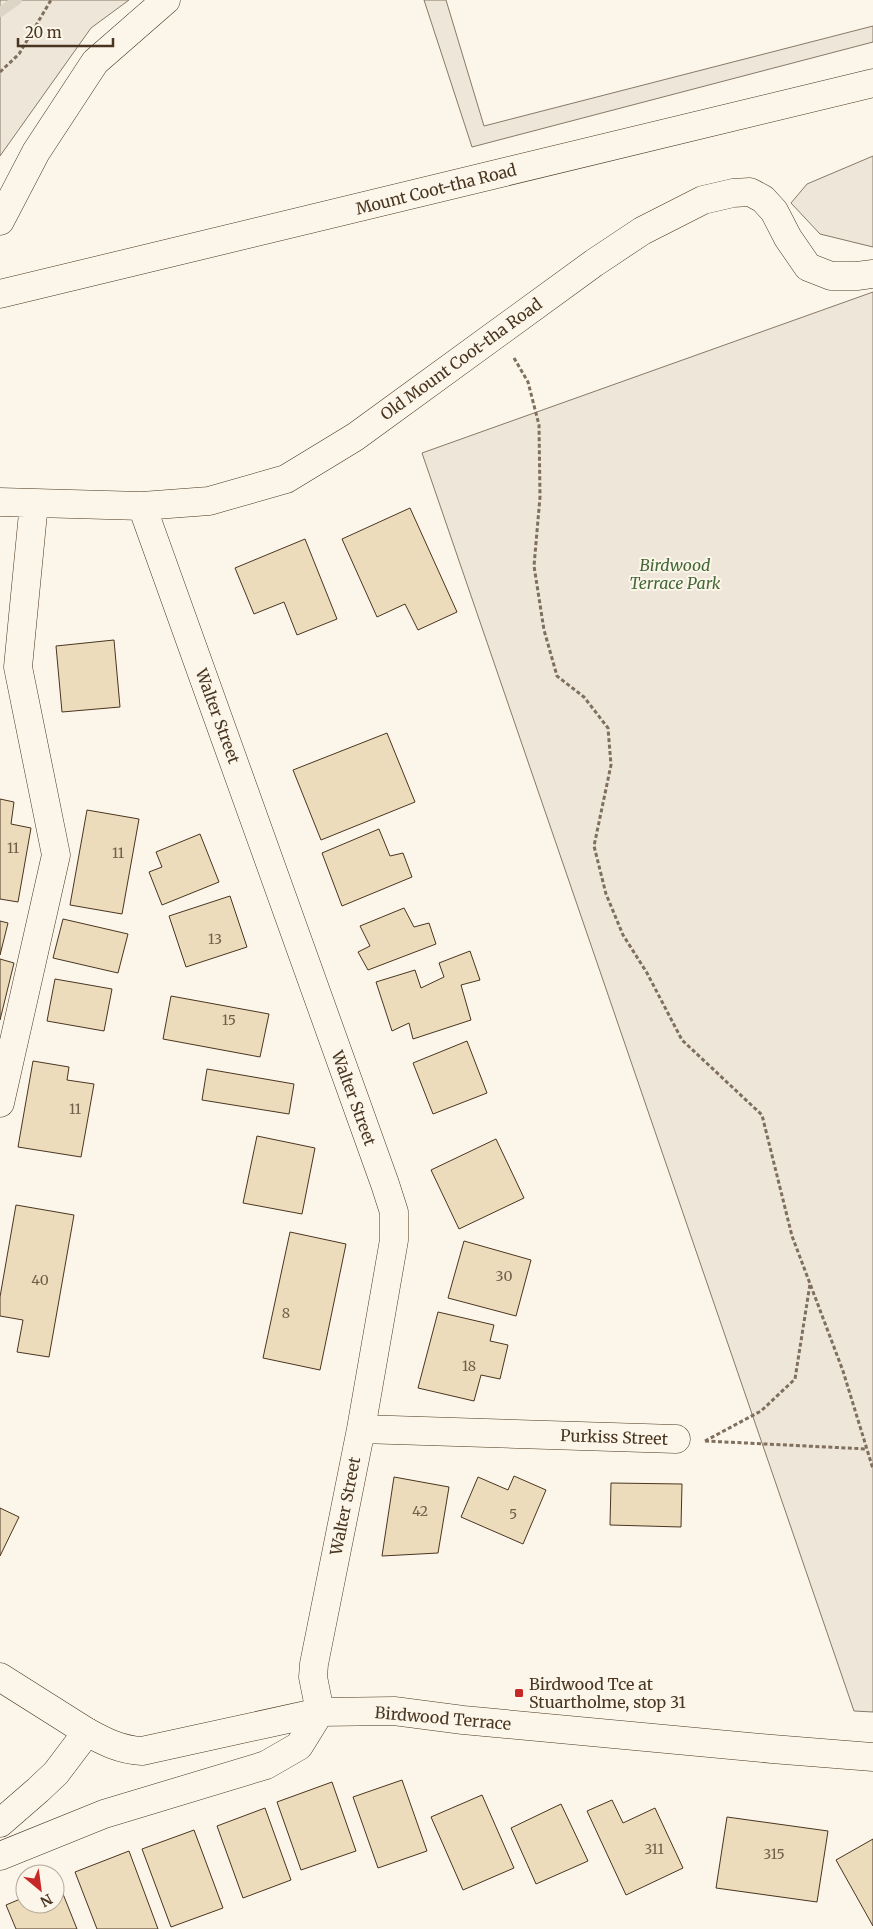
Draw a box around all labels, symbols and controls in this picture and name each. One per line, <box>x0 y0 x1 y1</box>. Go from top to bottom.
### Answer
scale bar <box>18 15 112 47</box>
text: 20 m <box>25 23 62 42</box>
street label: Mount Coot-tha Road <box>354 159 519 219</box>
street label: Old Mount Coot-tha Road <box>376 293 546 424</box>
park label: Birdwood Terrace Park <box>629 555 721 593</box>
street label: Walter Street <box>191 665 245 767</box>
house number: 11 <box>7 839 19 857</box>
house number: 11 <box>112 844 124 862</box>
house number: 13 <box>208 930 222 948</box>
house number: 15 <box>222 1011 236 1029</box>
street label: Walter Street <box>327 1047 381 1149</box>
house number: 11 <box>69 1100 81 1118</box>
house number: 30 <box>496 1267 512 1285</box>
house number: 40 <box>31 1271 49 1289</box>
house number: 8 <box>282 1304 290 1322</box>
house number: 18 <box>462 1357 476 1375</box>
street label: Purkiss Street <box>560 1425 669 1449</box>
street label: Walter Street <box>325 1454 364 1558</box>
house number: 42 <box>412 1502 428 1520</box>
house number: 5 <box>509 1505 517 1523</box>
place label: Birdwood Tce at Stuartholme, stop 31 <box>529 1674 686 1712</box>
marker: Birdwood Tce at Stuartholme, stop 31 <box>513 1687 525 1699</box>
street label: Birdwood Terrace <box>374 1702 512 1734</box>
house number: 311 <box>644 1840 664 1858</box>
house number: 315 <box>763 1845 785 1863</box>
north arrow <box>15 1864 65 1914</box>
text: N <box>37 1890 56 1911</box>

